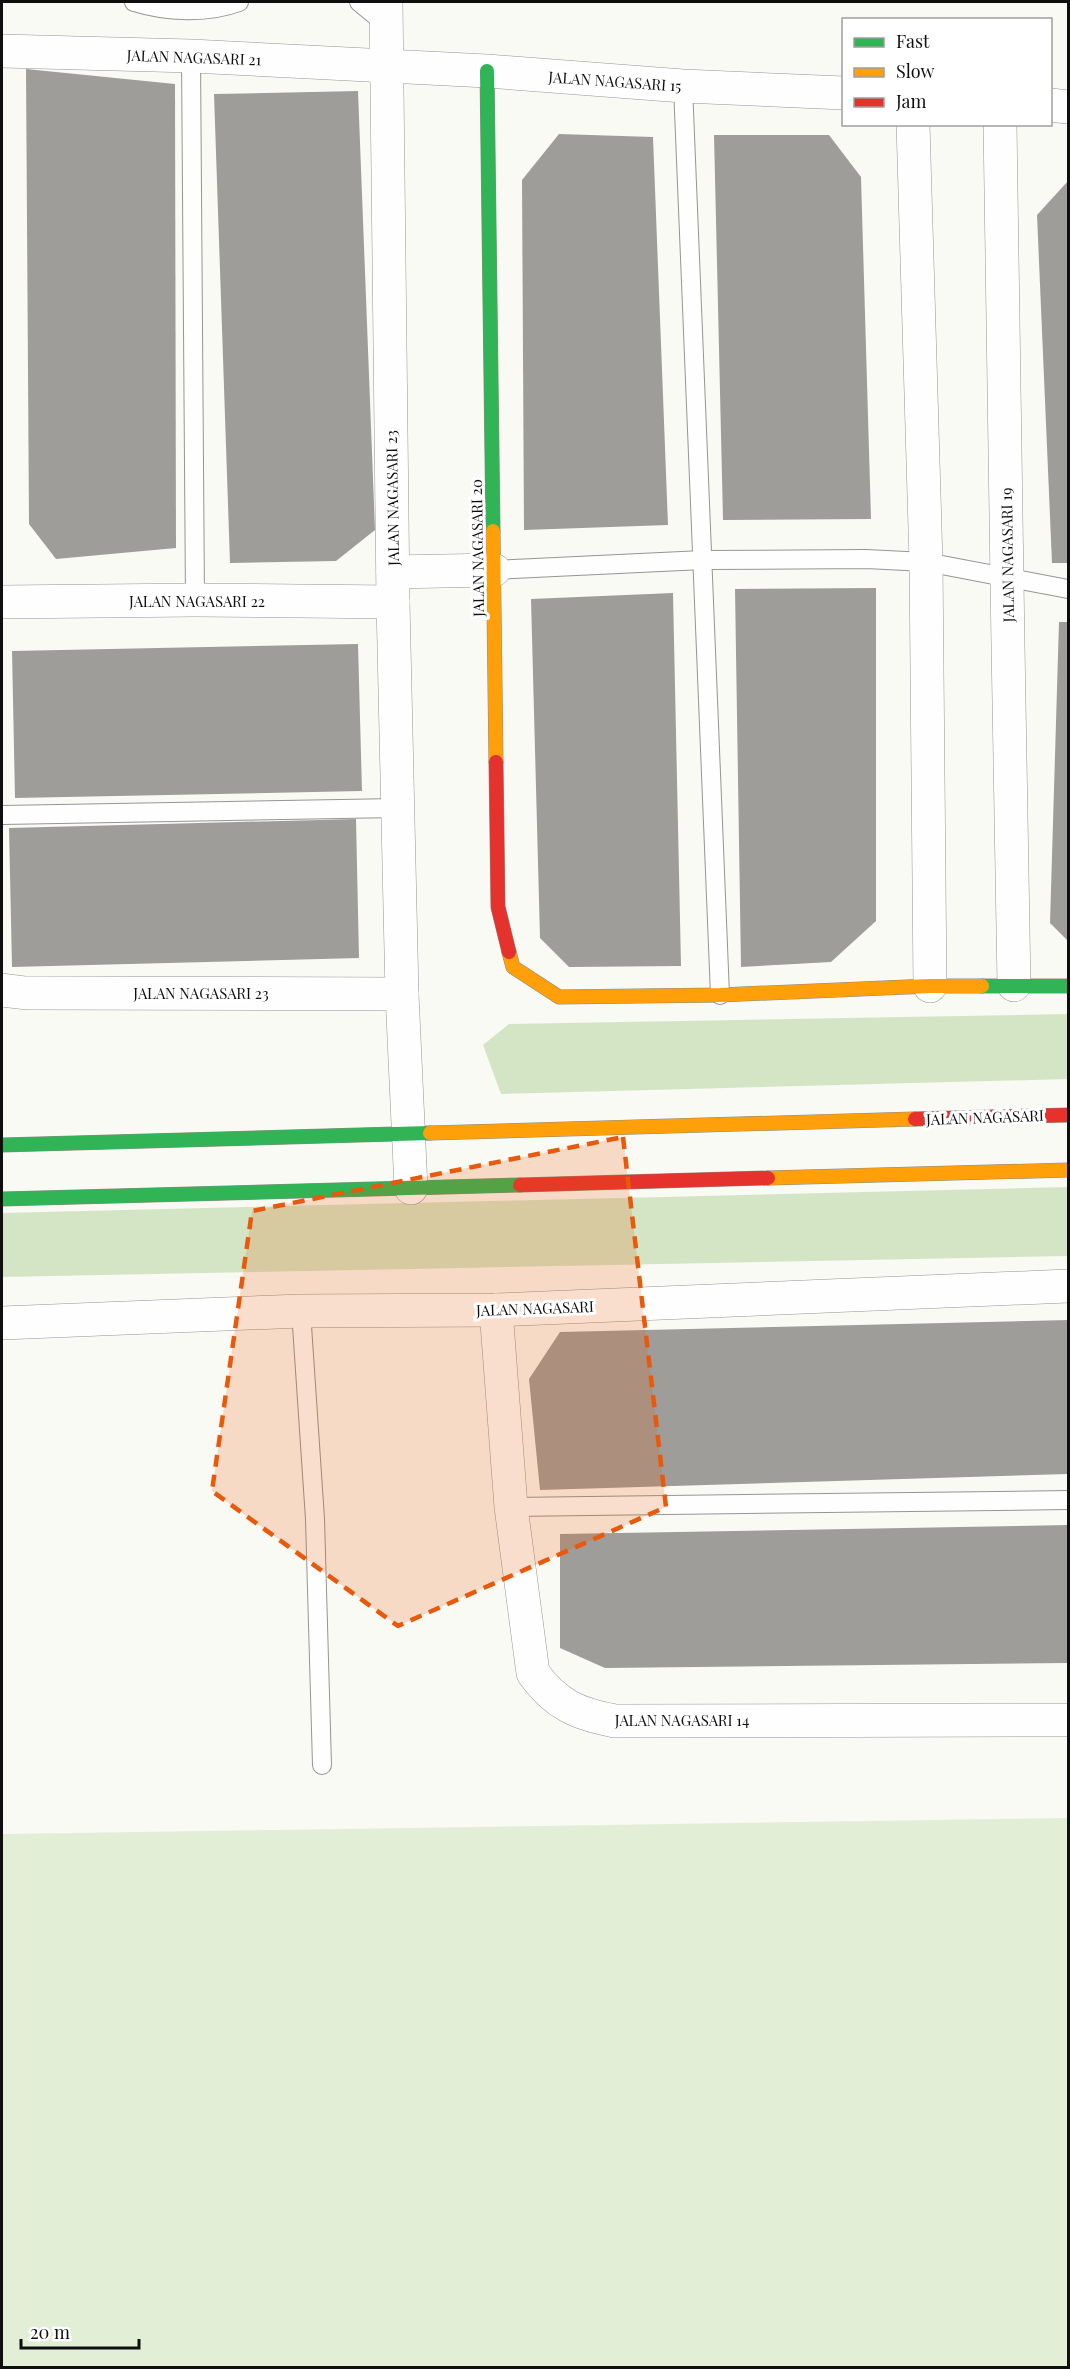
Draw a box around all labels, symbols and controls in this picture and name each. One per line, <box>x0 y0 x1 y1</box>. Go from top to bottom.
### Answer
legend <box>842 18 1052 126</box>
text: Fast <box>896 29 930 53</box>
street label: JALAN NAGASARI 21 <box>125 45 262 69</box>
text: Slow <box>896 59 934 83</box>
street label: JALAN NAGASARI 15 <box>547 66 682 96</box>
text: Jam <box>895 89 926 113</box>
street label: JALAN NAGASARI 23 <box>381 430 403 567</box>
street label: JALAN NAGASARI 20 <box>466 479 488 618</box>
street label: JALAN NAGASARI 19 <box>996 487 1018 624</box>
street label: JALAN NAGASARI 22 <box>128 591 265 611</box>
street label: JALAN NAGASARI 23 <box>132 983 269 1003</box>
street label: JALAN NAGASARI <box>925 1105 1044 1129</box>
street label: JALAN NAGASARI <box>475 1296 594 1320</box>
street label: JALAN NAGASARI 14 <box>614 1710 749 1730</box>
scale bar <box>21 2312 140 2350</box>
text: 20 m <box>30 2320 70 2344</box>

